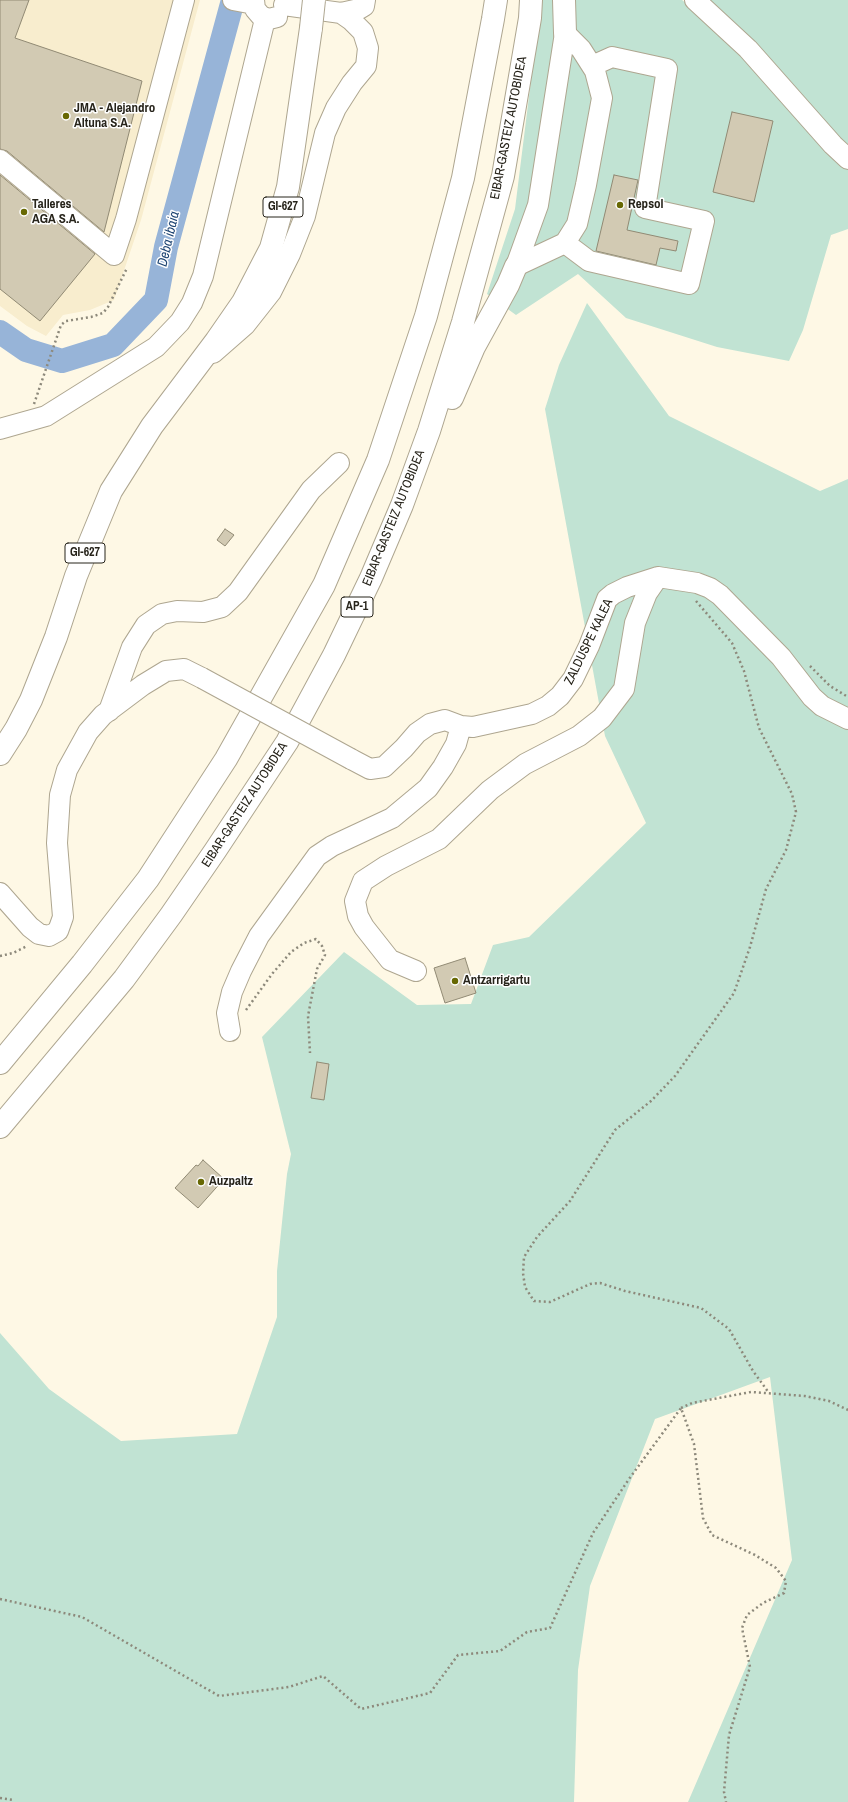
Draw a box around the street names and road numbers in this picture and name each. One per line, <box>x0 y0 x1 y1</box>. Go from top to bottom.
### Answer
street label: EIBAR-GASTEIZ AUTOBIDEA <box>487 55 531 201</box>
road number: GI-627 <box>263 197 303 217</box>
street label: EIBAR-GASTEIZ AUTOBIDEA <box>360 448 428 588</box>
road number: GI-627 <box>65 543 105 563</box>
road number: AP-1 <box>341 597 373 617</box>
street label: ZALDUSPE KALEA <box>561 597 617 687</box>
street label: EIBAR-GASTEIZ AUTOBIDEA <box>199 740 291 870</box>

